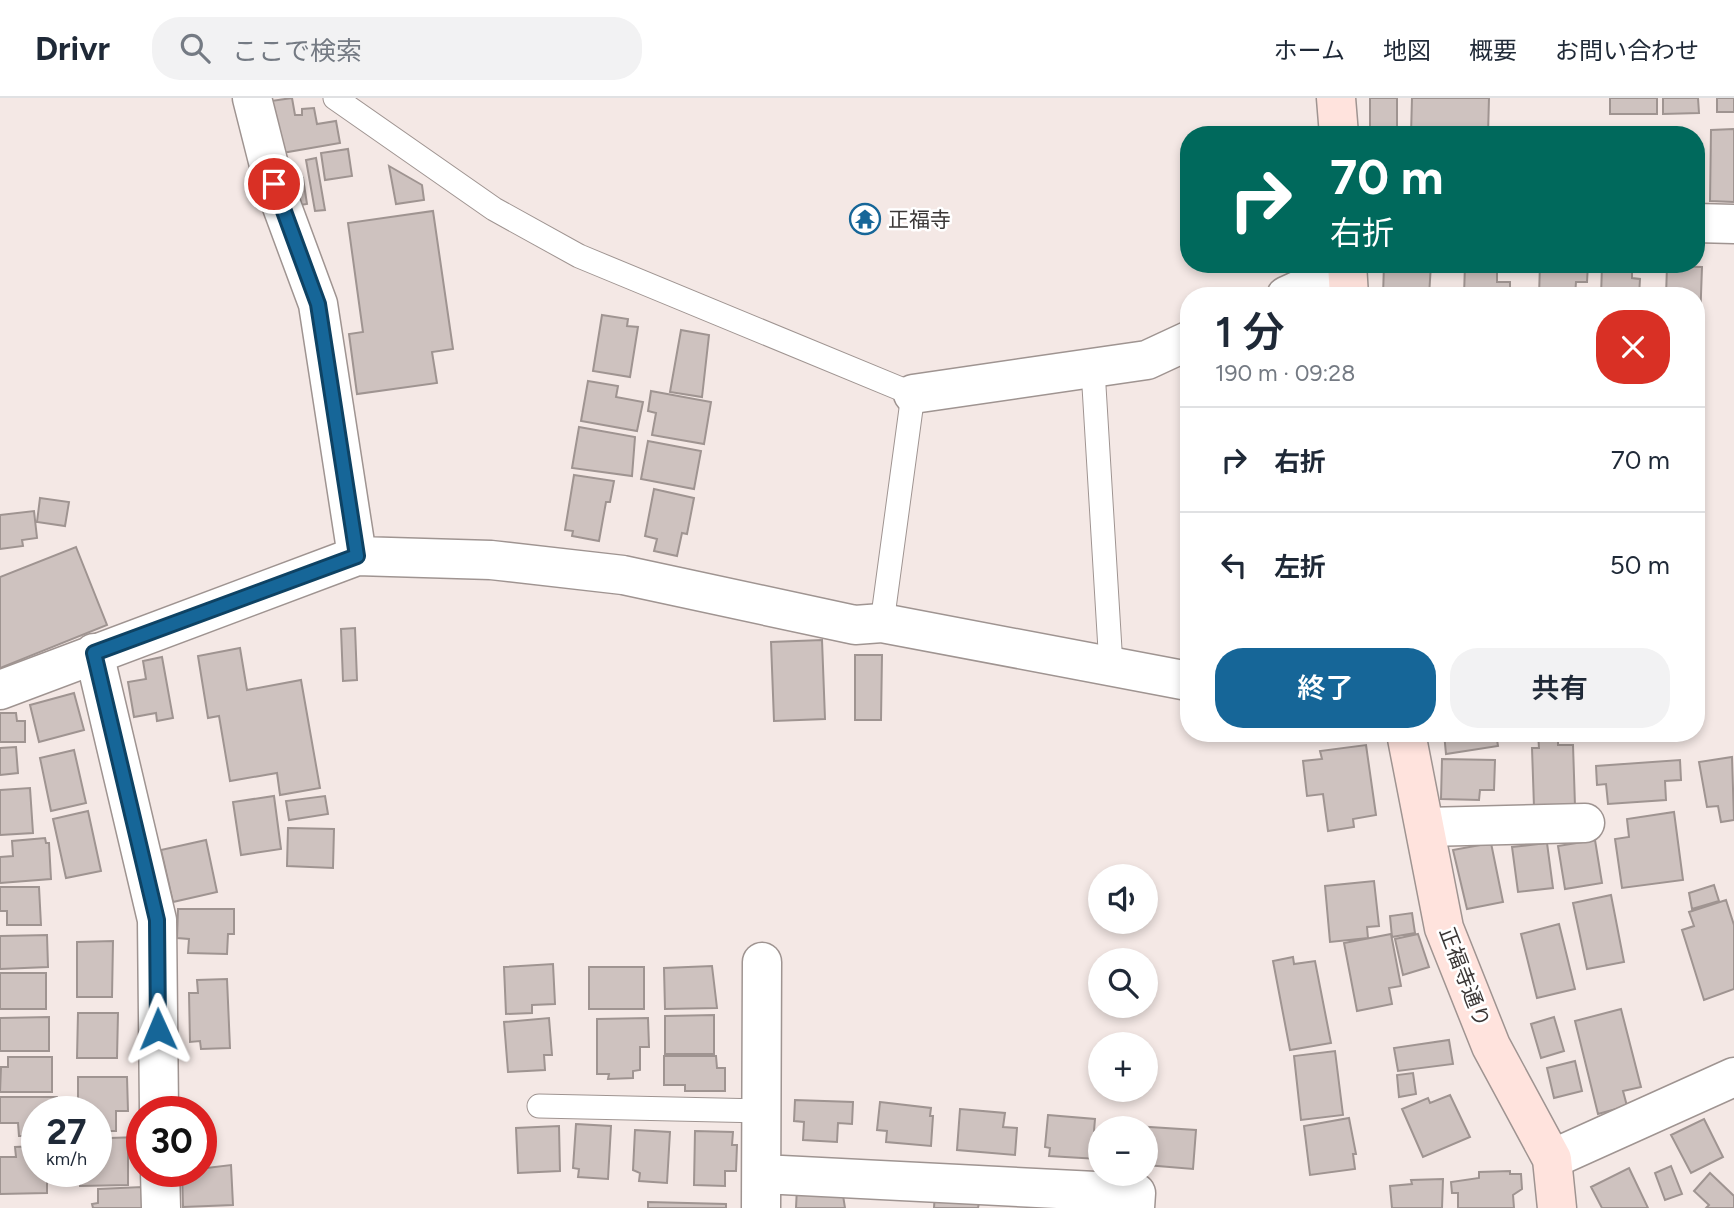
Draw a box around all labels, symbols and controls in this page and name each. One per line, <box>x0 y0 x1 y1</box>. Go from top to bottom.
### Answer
search box <box>152 17 642 80</box>
text: Drivr <box>35 29 110 68</box>
icon: search <box>176 29 214 67</box>
text: ここで検索 <box>232 35 362 67</box>
text: ホーム <box>1274 36 1345 65</box>
text: 地図 <box>1383 36 1431 65</box>
text: 概要 <box>1469 36 1517 65</box>
text: お問い合わせ <box>1555 36 1699 65</box>
text: 70 m <box>1330 147 1443 206</box>
pin <box>244 154 304 214</box>
icon: right <box>1215 154 1306 245</box>
icon: arrive <box>255 165 293 203</box>
temple icon: 正福寺 <box>848 202 882 236</box>
place label: 正福寺 <box>888 207 951 232</box>
text: 右折 <box>1330 214 1394 252</box>
text: 1 分 <box>1215 307 1285 358</box>
button: close <box>1596 310 1670 384</box>
text: 190 m · 09:28 <box>1215 359 1355 387</box>
icon: right <box>1215 441 1253 479</box>
text: 70 m <box>1611 444 1670 476</box>
text: 右折 <box>1274 446 1326 478</box>
icon: left <box>1215 546 1253 584</box>
text: 50 m <box>1610 549 1670 581</box>
text: 左折 <box>1274 551 1326 583</box>
button: 終了 <box>1215 648 1436 728</box>
button: 共有 <box>1450 648 1670 728</box>
map controls <box>1088 864 1158 1186</box>
button: sound <box>1088 864 1158 934</box>
street label: 正福寺通り <box>1435 924 1495 1030</box>
button: search <box>1088 948 1158 1018</box>
position arrow <box>121 992 195 1066</box>
button: + <box>1088 1032 1158 1102</box>
speed limit sign: 30 <box>126 1096 217 1187</box>
text: 27 <box>47 1111 86 1153</box>
button: − <box>1088 1116 1158 1186</box>
text: km/h <box>46 1148 87 1170</box>

